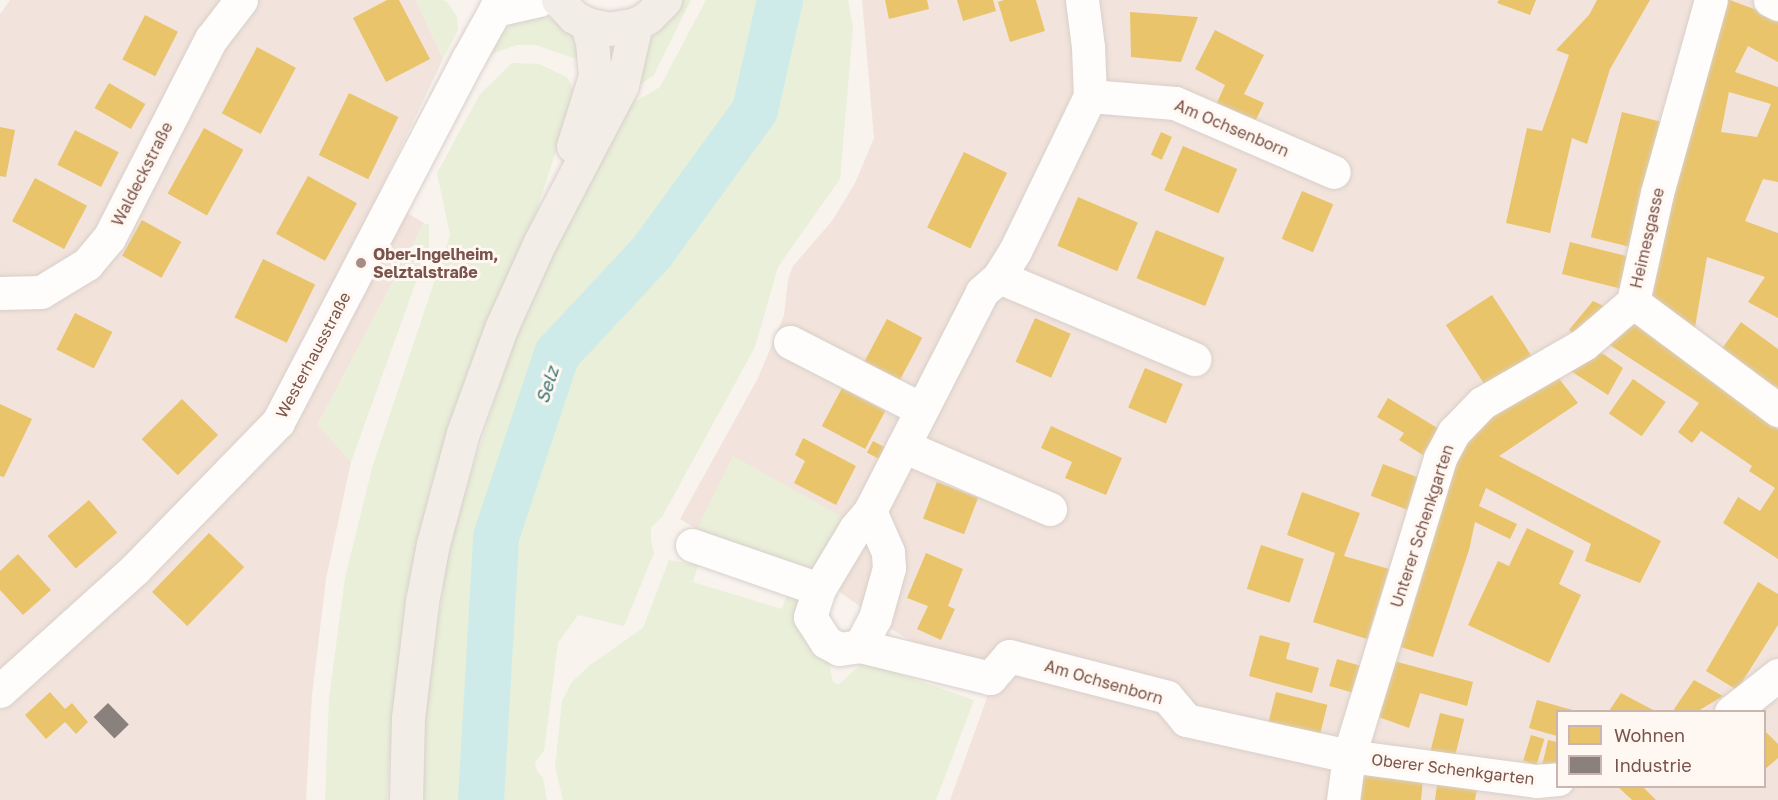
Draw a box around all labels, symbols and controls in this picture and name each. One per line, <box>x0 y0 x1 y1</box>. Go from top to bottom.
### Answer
street label: Am Ochsenborn <box>1172 95 1292 161</box>
street label: Waldeckstraße <box>108 119 176 229</box>
street label: Heimesgasse <box>1626 186 1668 290</box>
place label: Ober-Ingelheim, Selztalstraße <box>373 244 498 282</box>
marker: Ober-Ingelheim, Selztalstraße <box>354 256 368 270</box>
street label: Westerhausstraße <box>272 289 354 421</box>
water label: Selz <box>531 364 563 406</box>
street label: Unterer Schenkgarten <box>1387 442 1457 610</box>
street label: Am Ochsenborn <box>1043 656 1165 708</box>
legend <box>1556 710 1766 788</box>
text: Wohnen <box>1614 724 1685 746</box>
street label: Oberer Schenkgarten <box>1370 749 1536 789</box>
text: Industrie <box>1614 754 1692 776</box>

